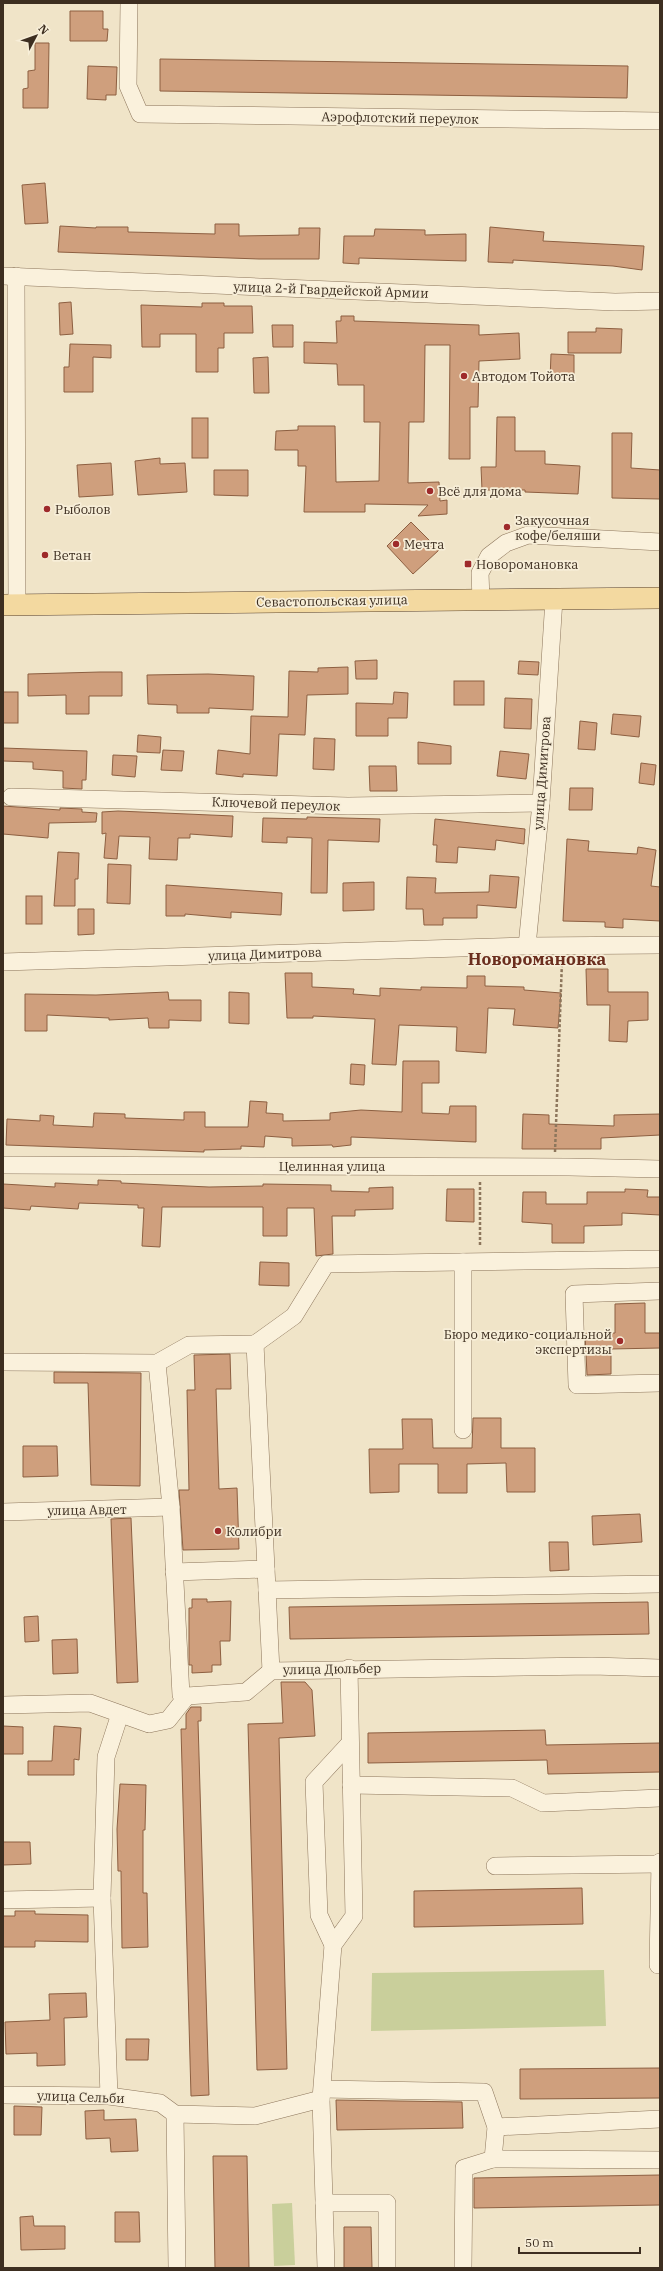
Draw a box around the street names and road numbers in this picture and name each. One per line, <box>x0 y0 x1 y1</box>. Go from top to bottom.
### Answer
street label: Аэрофлотский переулок <box>321 108 479 128</box>
street label: улица 2-й Гвардейской Армии <box>233 278 429 302</box>
street label: Севастопольская улица <box>256 591 408 611</box>
street label: улица Димитрова <box>530 715 554 831</box>
street label: Ключевой переулок <box>211 793 341 815</box>
street label: улица Димитрова <box>208 944 322 964</box>
street label: Целинная улица <box>279 1158 385 1175</box>
street label: улица Авдет <box>47 1501 127 1519</box>
street label: улица Дюльбер <box>283 1660 381 1678</box>
street label: улица Сельби <box>37 2087 125 2107</box>

